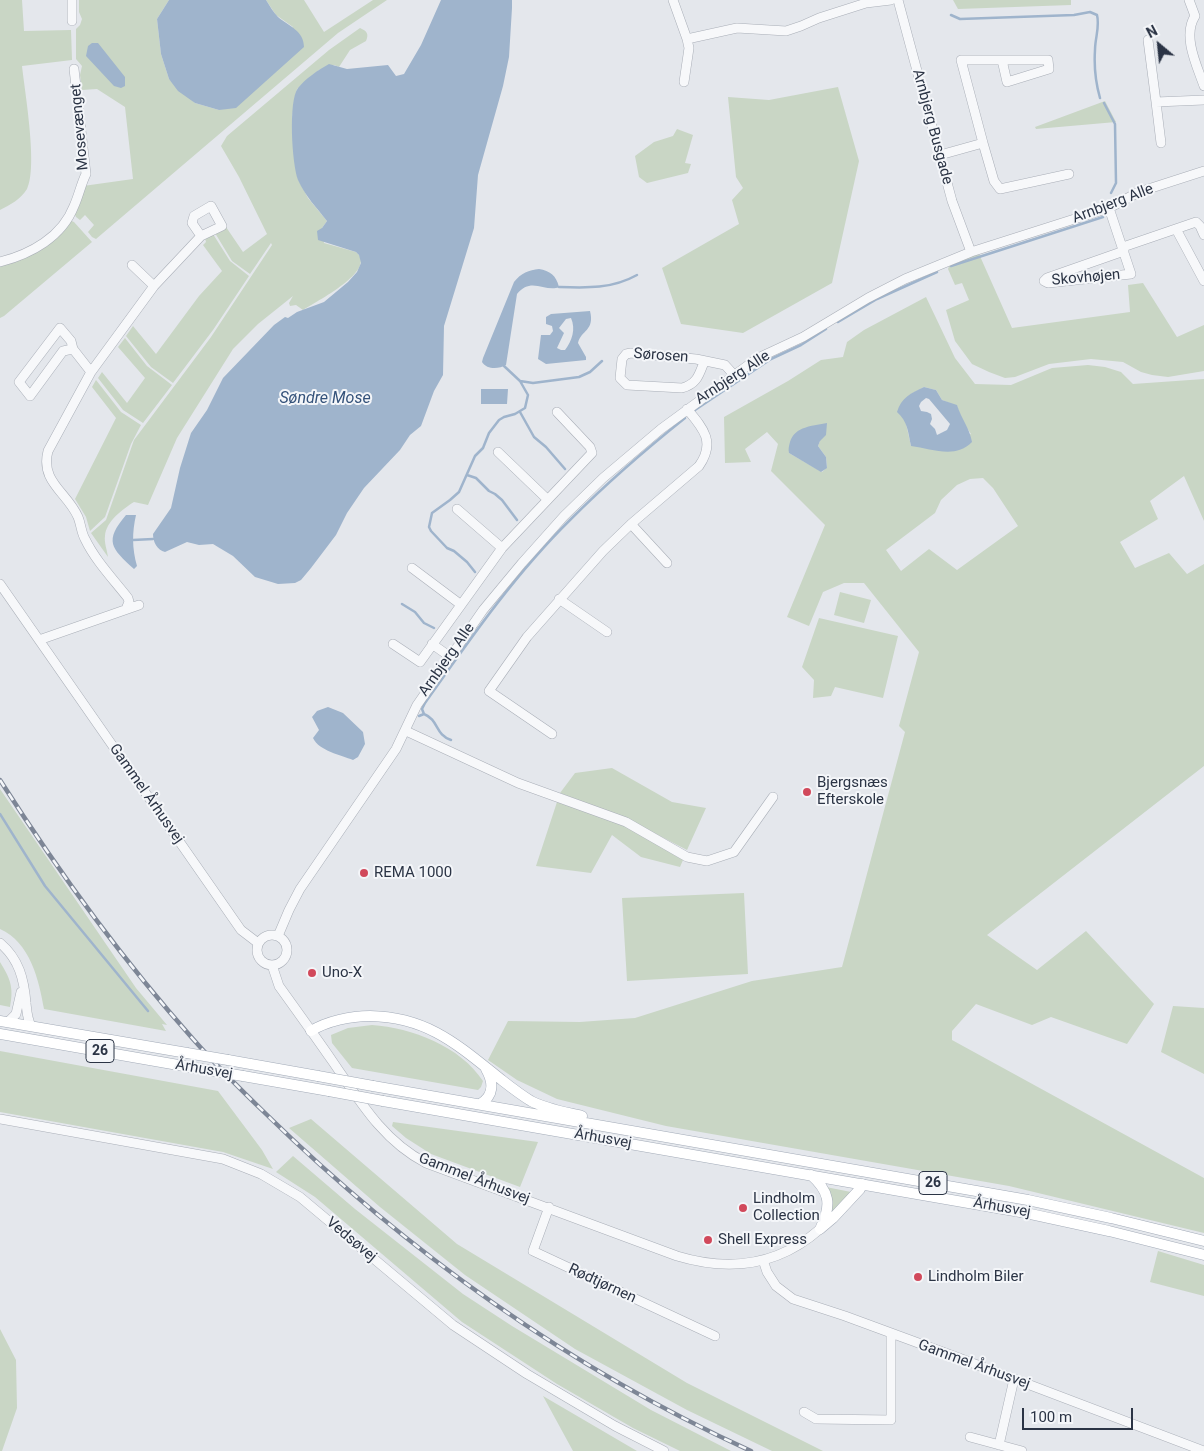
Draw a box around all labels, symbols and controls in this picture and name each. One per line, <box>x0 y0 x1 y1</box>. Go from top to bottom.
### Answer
north arrow <box>1134 20 1184 70</box>
text: N <box>1144 22 1160 41</box>
street label: Arnbjerg Busgade <box>908 67 956 187</box>
street label: Mosevænget <box>67 83 93 171</box>
street label: Arnbjerg Alle <box>1070 180 1156 228</box>
street label: Skovhøjen <box>1051 266 1121 290</box>
street label: Sørosen <box>633 345 689 367</box>
street label: Arnbjerg Alle <box>692 347 774 409</box>
water label: Søndre Mose <box>279 389 371 409</box>
street label: Arnbjerg Alle <box>415 620 479 700</box>
street label: Gammel Århusvej <box>105 741 187 847</box>
place label: Bjergsnæs Efterskole <box>817 774 888 809</box>
marker: Bjergsnæs Efterskole <box>801 786 813 798</box>
place label: REMA 1000 <box>374 864 452 882</box>
marker: REMA 1000 <box>358 867 370 879</box>
place label: Uno-X <box>322 964 362 982</box>
marker: Uno-X <box>306 967 318 979</box>
road number: 26 <box>86 1040 114 1062</box>
street label: Århusvej <box>174 1056 234 1084</box>
street label: Århusvej <box>573 1125 633 1153</box>
street label: Gammel Århusvej <box>416 1149 532 1209</box>
road number: 26 <box>919 1172 947 1194</box>
place label: Lindholm Collection <box>753 1190 820 1225</box>
street label: Århusvej <box>972 1194 1032 1222</box>
marker: Lindholm Collection <box>737 1202 749 1214</box>
street label: Vedsøvej <box>322 1214 380 1266</box>
place label: Shell Express <box>718 1231 807 1249</box>
marker: Shell Express <box>702 1234 714 1246</box>
street label: Rødtjørnen <box>565 1260 639 1308</box>
place label: Lindholm Biler <box>928 1268 1023 1286</box>
marker: Lindholm Biler <box>912 1271 924 1283</box>
street label: Gammel Århusvej <box>916 1336 1032 1394</box>
scale bar <box>1024 1398 1135 1430</box>
text: 100 m <box>1030 1408 1072 1426</box>

